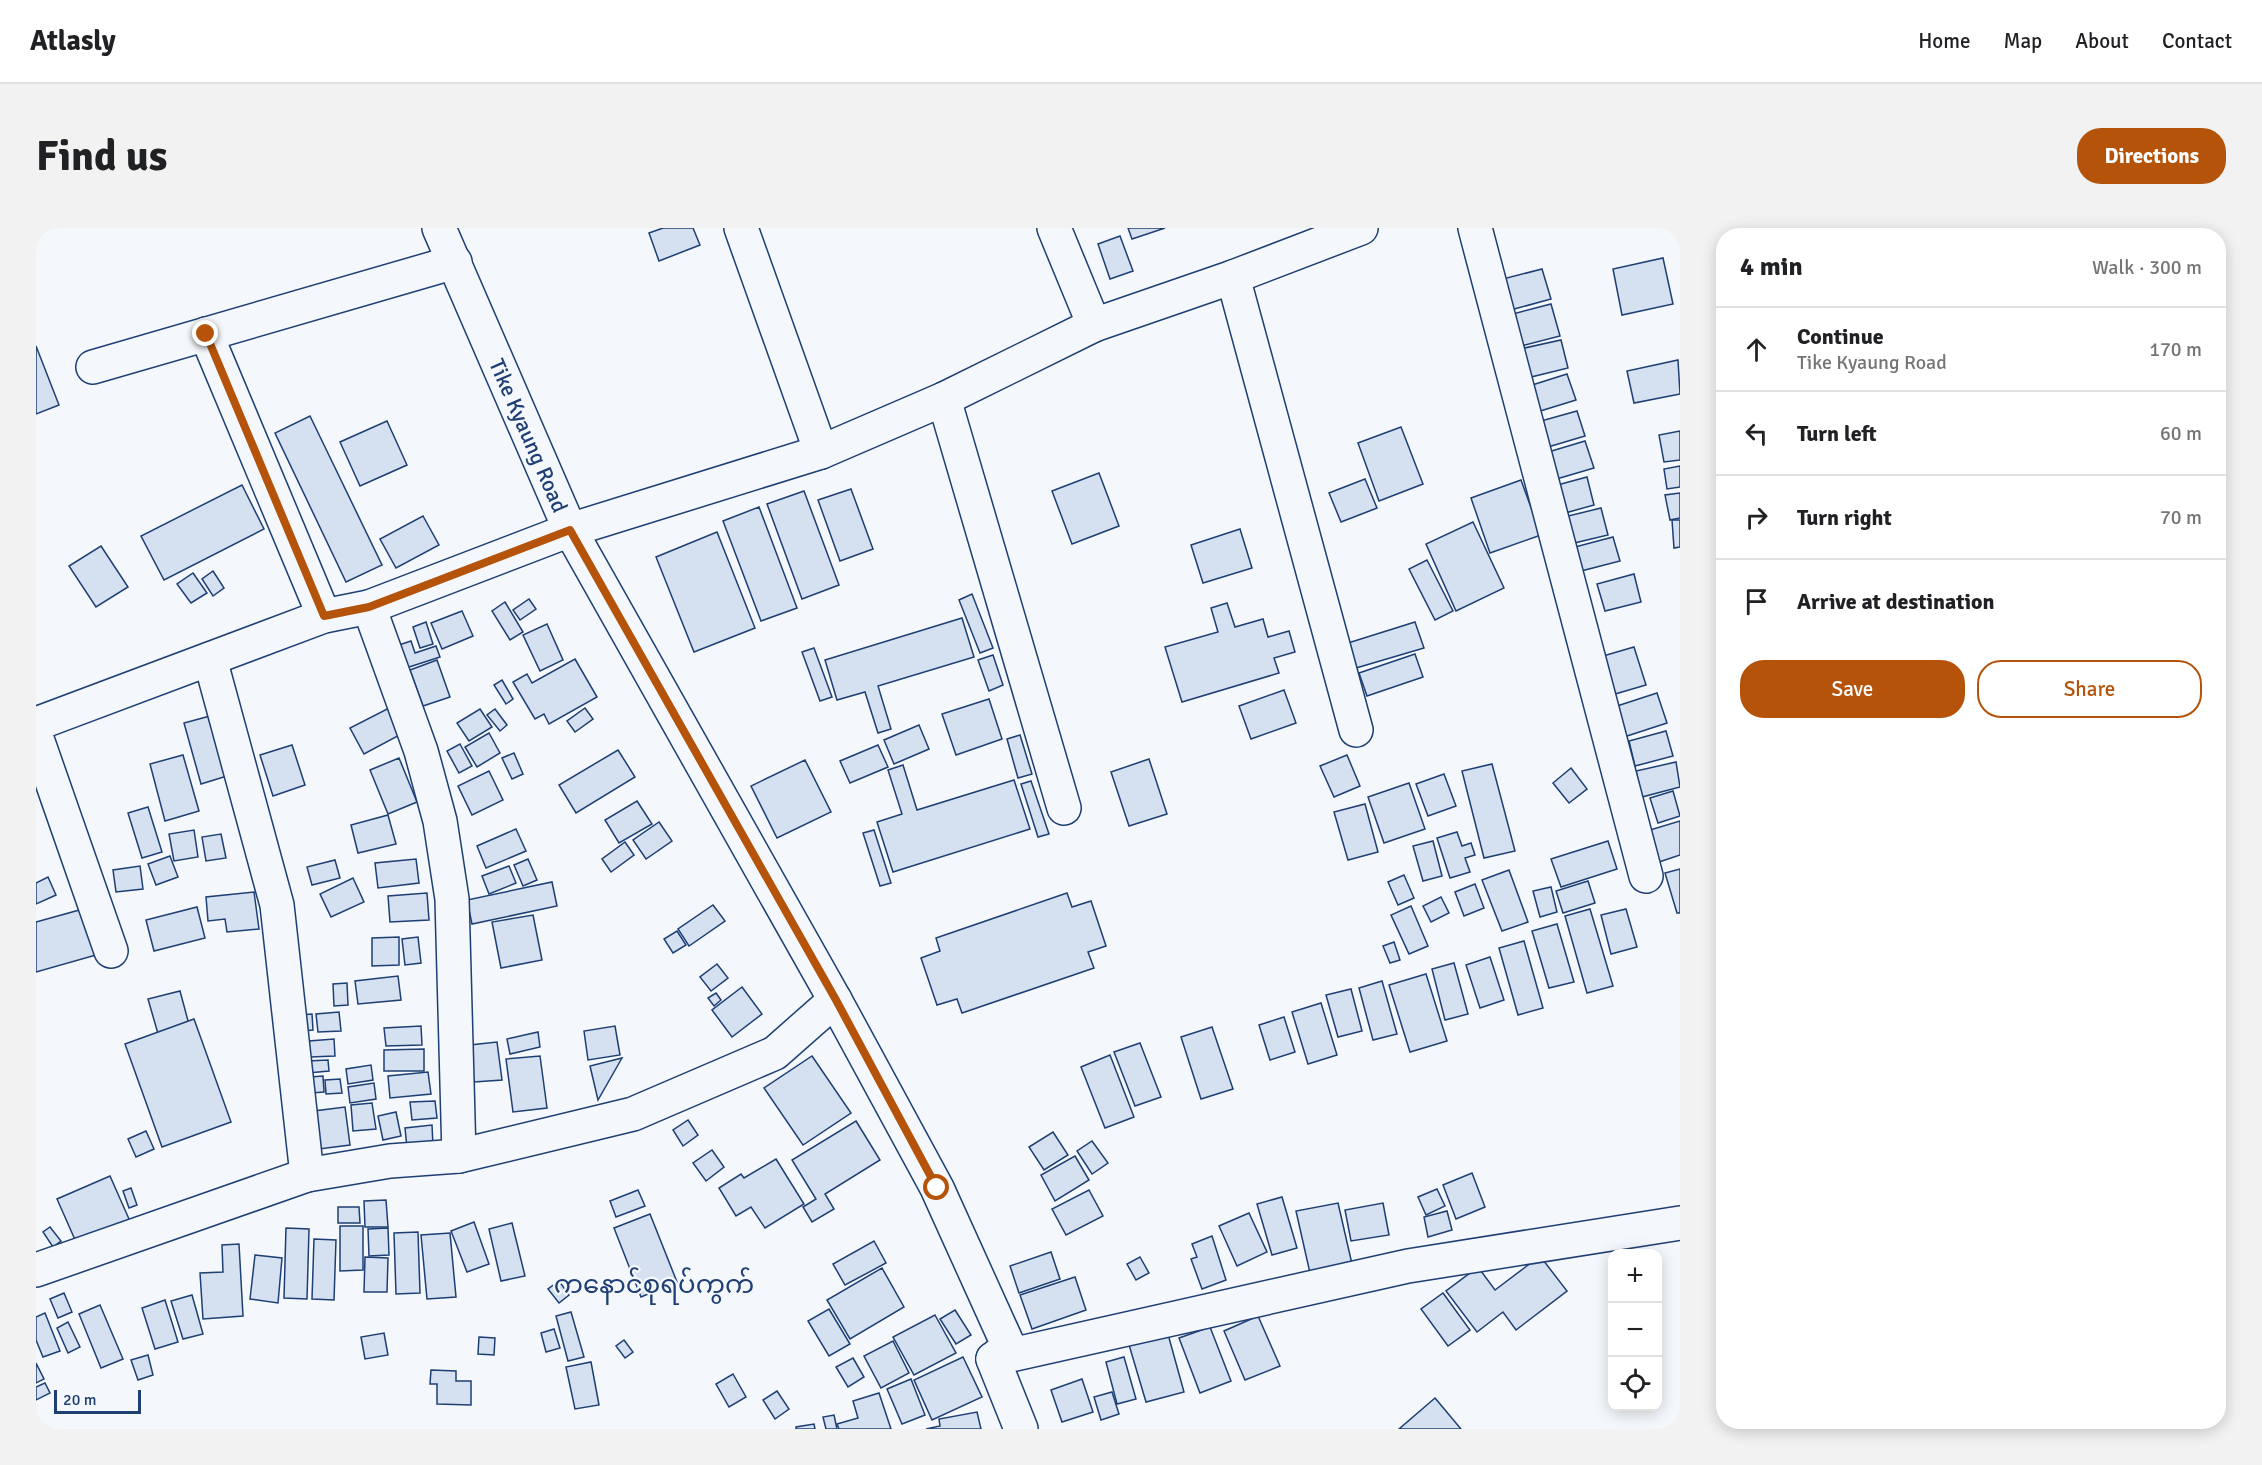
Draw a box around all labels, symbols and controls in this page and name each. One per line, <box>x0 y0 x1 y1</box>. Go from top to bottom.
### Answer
text: Atlasly <box>30 24 116 58</box>
text: Home <box>1918 28 1971 54</box>
text: Map <box>2004 28 2042 54</box>
text: About <box>2075 28 2129 54</box>
text: Contact <box>2162 28 2232 54</box>
button: Directions <box>2077 128 2226 184</box>
text: Find us <box>36 131 167 182</box>
text: 4 min <box>1740 251 1803 283</box>
text: Walk · 300 m <box>2092 255 2202 280</box>
route end <box>192 320 218 346</box>
text: Continue <box>1797 323 1884 350</box>
icon: ahead <box>1740 333 1773 366</box>
text: 170 m <box>2149 337 2202 362</box>
text: Tike Kyaung Road <box>1797 350 1947 375</box>
street label: Tike Kyaung Road <box>484 354 574 516</box>
icon: left <box>1740 417 1773 450</box>
text: Turn left <box>1797 420 1877 447</box>
text: 60 m <box>2160 421 2202 446</box>
icon: right <box>1740 501 1773 534</box>
text: Turn right <box>1797 504 1892 531</box>
text: 70 m <box>2160 505 2202 530</box>
icon: arrive <box>1740 585 1773 618</box>
text: Arrive at destination <box>1797 588 1994 615</box>
button: Save <box>1740 660 1965 718</box>
button: Share <box>1977 660 2202 718</box>
route start <box>923 1174 949 1200</box>
map controls <box>1608 1249 1662 1411</box>
button: + <box>1608 1249 1662 1303</box>
district label: ကနောင်စုရပ်ကွက် <box>554 1267 754 1305</box>
button: − <box>1608 1303 1662 1357</box>
button: locate <box>1608 1357 1662 1411</box>
scale bar <box>54 1387 141 1414</box>
text: 20 m <box>63 1390 97 1410</box>

